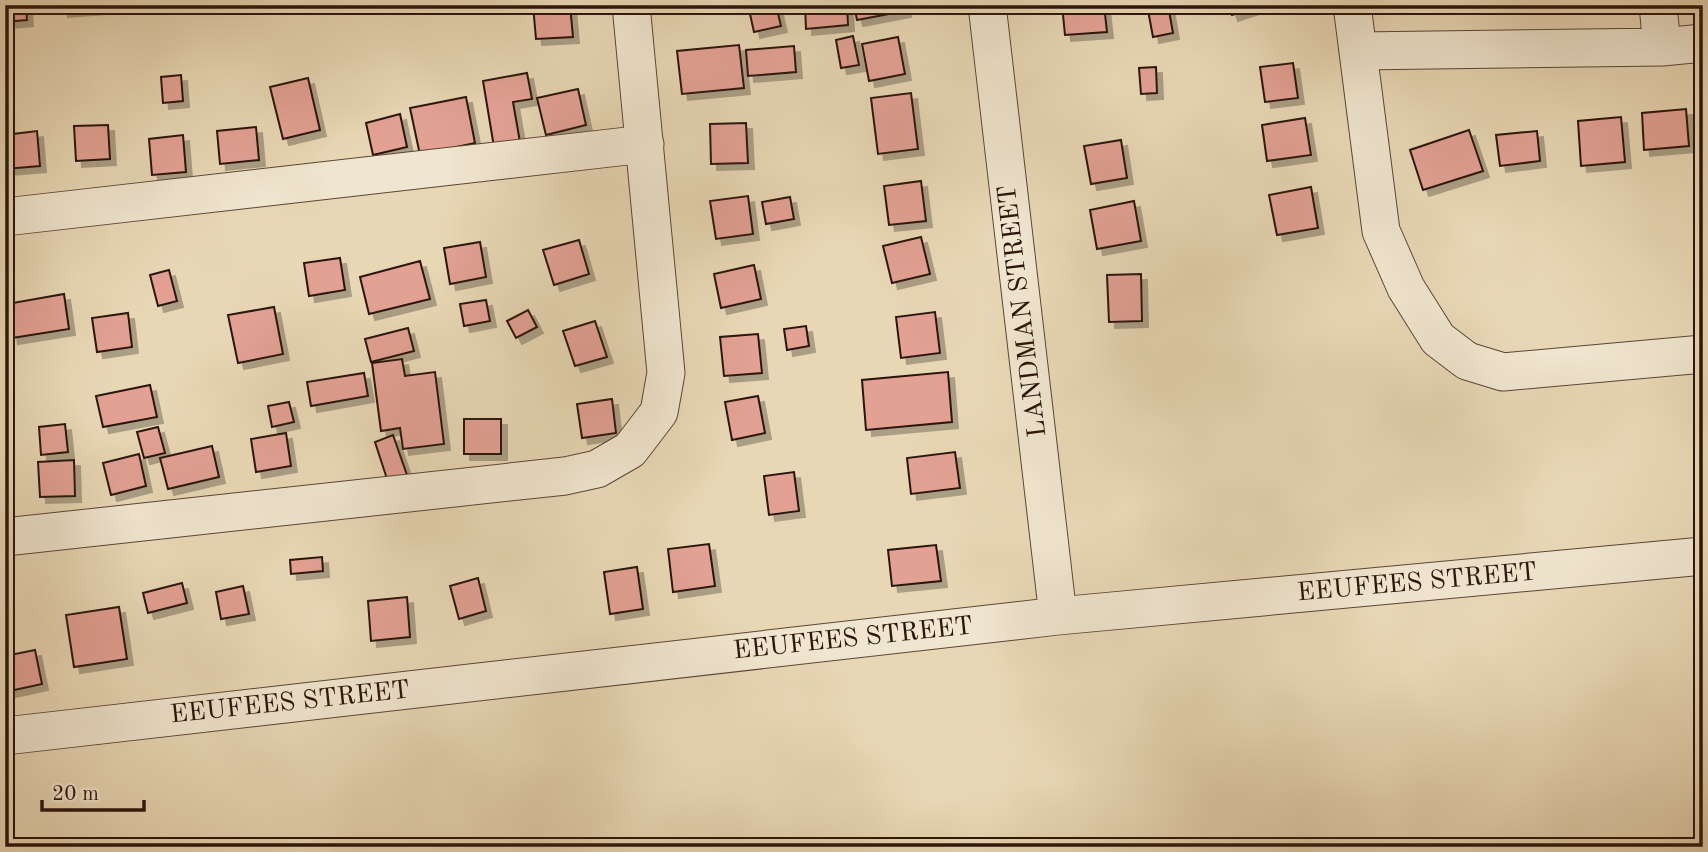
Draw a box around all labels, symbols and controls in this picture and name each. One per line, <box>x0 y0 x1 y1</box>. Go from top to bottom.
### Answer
street label: LANDMAN STREET <box>995 183 1051 439</box>
street label: EEUFEES STREET <box>1296 560 1538 606</box>
street label: EEUFEES STREET <box>732 613 974 665</box>
street label: EEUFEES STREET <box>169 677 411 729</box>
scale bar <box>42 768 144 812</box>
text: 20 m <box>52 784 99 805</box>

